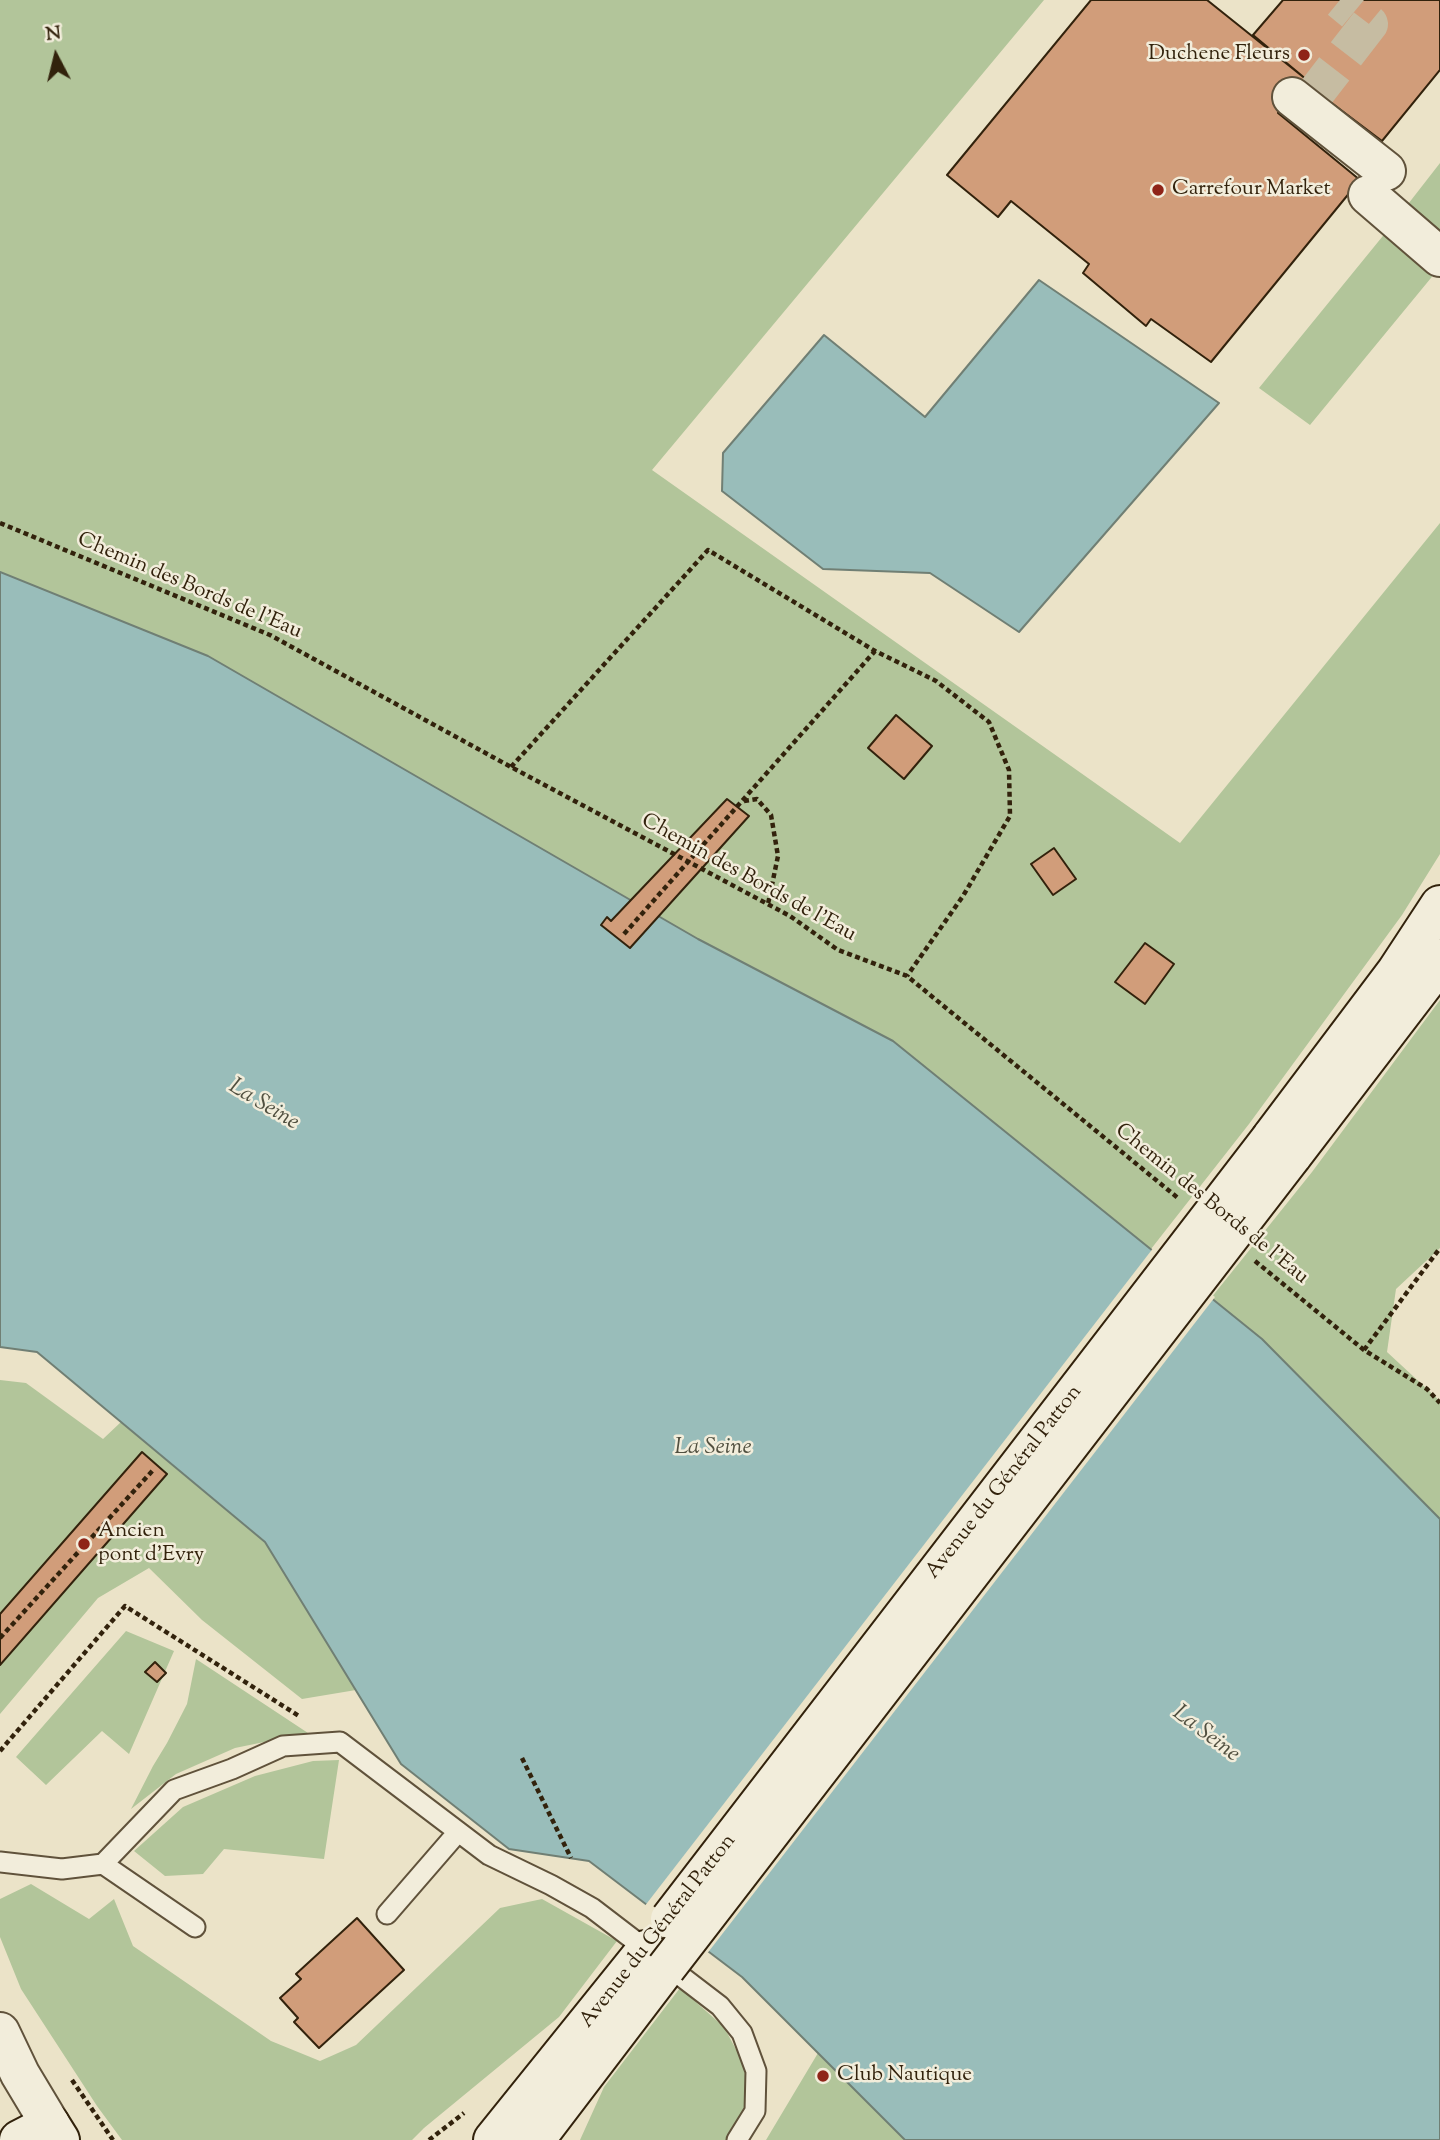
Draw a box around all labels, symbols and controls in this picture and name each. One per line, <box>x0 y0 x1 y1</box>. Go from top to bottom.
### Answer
text: N <box>44 20 63 49</box>
north arrow <box>21 21 91 91</box>
place label: Duchene Fleurs <box>1148 42 1290 68</box>
marker: Duchene Fleurs <box>1296 47 1312 63</box>
place label: Carrefour Market <box>1172 177 1331 203</box>
marker: Carrefour Market <box>1150 182 1166 198</box>
street label: Chemin des Bords de l’Eau <box>73 528 305 646</box>
street label: Chemin des Bords de l’Eau <box>636 809 860 949</box>
water label: La Seine <box>223 1074 303 1138</box>
street label: Chemin des Bords de l’Eau <box>1109 1119 1313 1291</box>
street label: Avenue du Général Patton <box>922 1381 1088 1585</box>
water label: La Seine <box>674 1435 752 1463</box>
place label: Ancien pont d'Evry <box>98 1519 204 1569</box>
marker: Ancien pont d'Evry <box>76 1536 92 1552</box>
water label: La Seine <box>1166 1701 1244 1769</box>
street label: Avenue du Général Patton <box>576 1830 742 2034</box>
place label: Club Nautique <box>837 2063 972 2089</box>
marker: Club Nautique <box>815 2068 831 2084</box>

